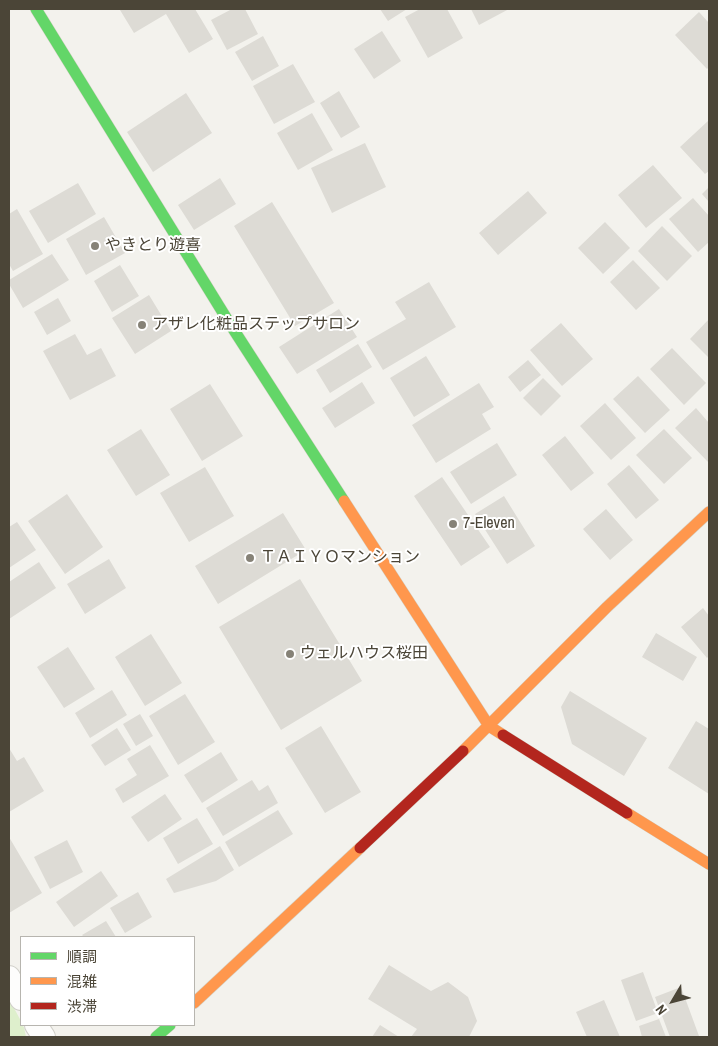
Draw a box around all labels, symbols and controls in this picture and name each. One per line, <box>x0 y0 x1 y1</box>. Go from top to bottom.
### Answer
place label: やきとり遊喜 <box>105 236 201 256</box>
marker: やきとり遊喜 <box>89 240 101 252</box>
place label: アザレ化粧品ステップサロン <box>152 315 360 335</box>
marker: アザレ化粧品ステップサロン <box>136 319 148 331</box>
place label: 7-Eleven <box>463 514 515 534</box>
marker: 7-Eleven <box>447 518 459 530</box>
place label: ＴＡＩＹＯマンション <box>260 548 420 568</box>
marker: ＴＡＩＹＯマンション <box>244 552 256 564</box>
place label: ウェルハウス桜田 <box>300 644 428 664</box>
marker: ウェルハウス桜田 <box>284 648 296 660</box>
legend <box>20 936 195 1026</box>
text: 順調 <box>67 946 97 967</box>
text: 混雑 <box>67 971 97 992</box>
north arrow <box>648 976 698 1026</box>
text: 渋滞 <box>67 996 97 1017</box>
text: N <box>651 1001 671 1019</box>

